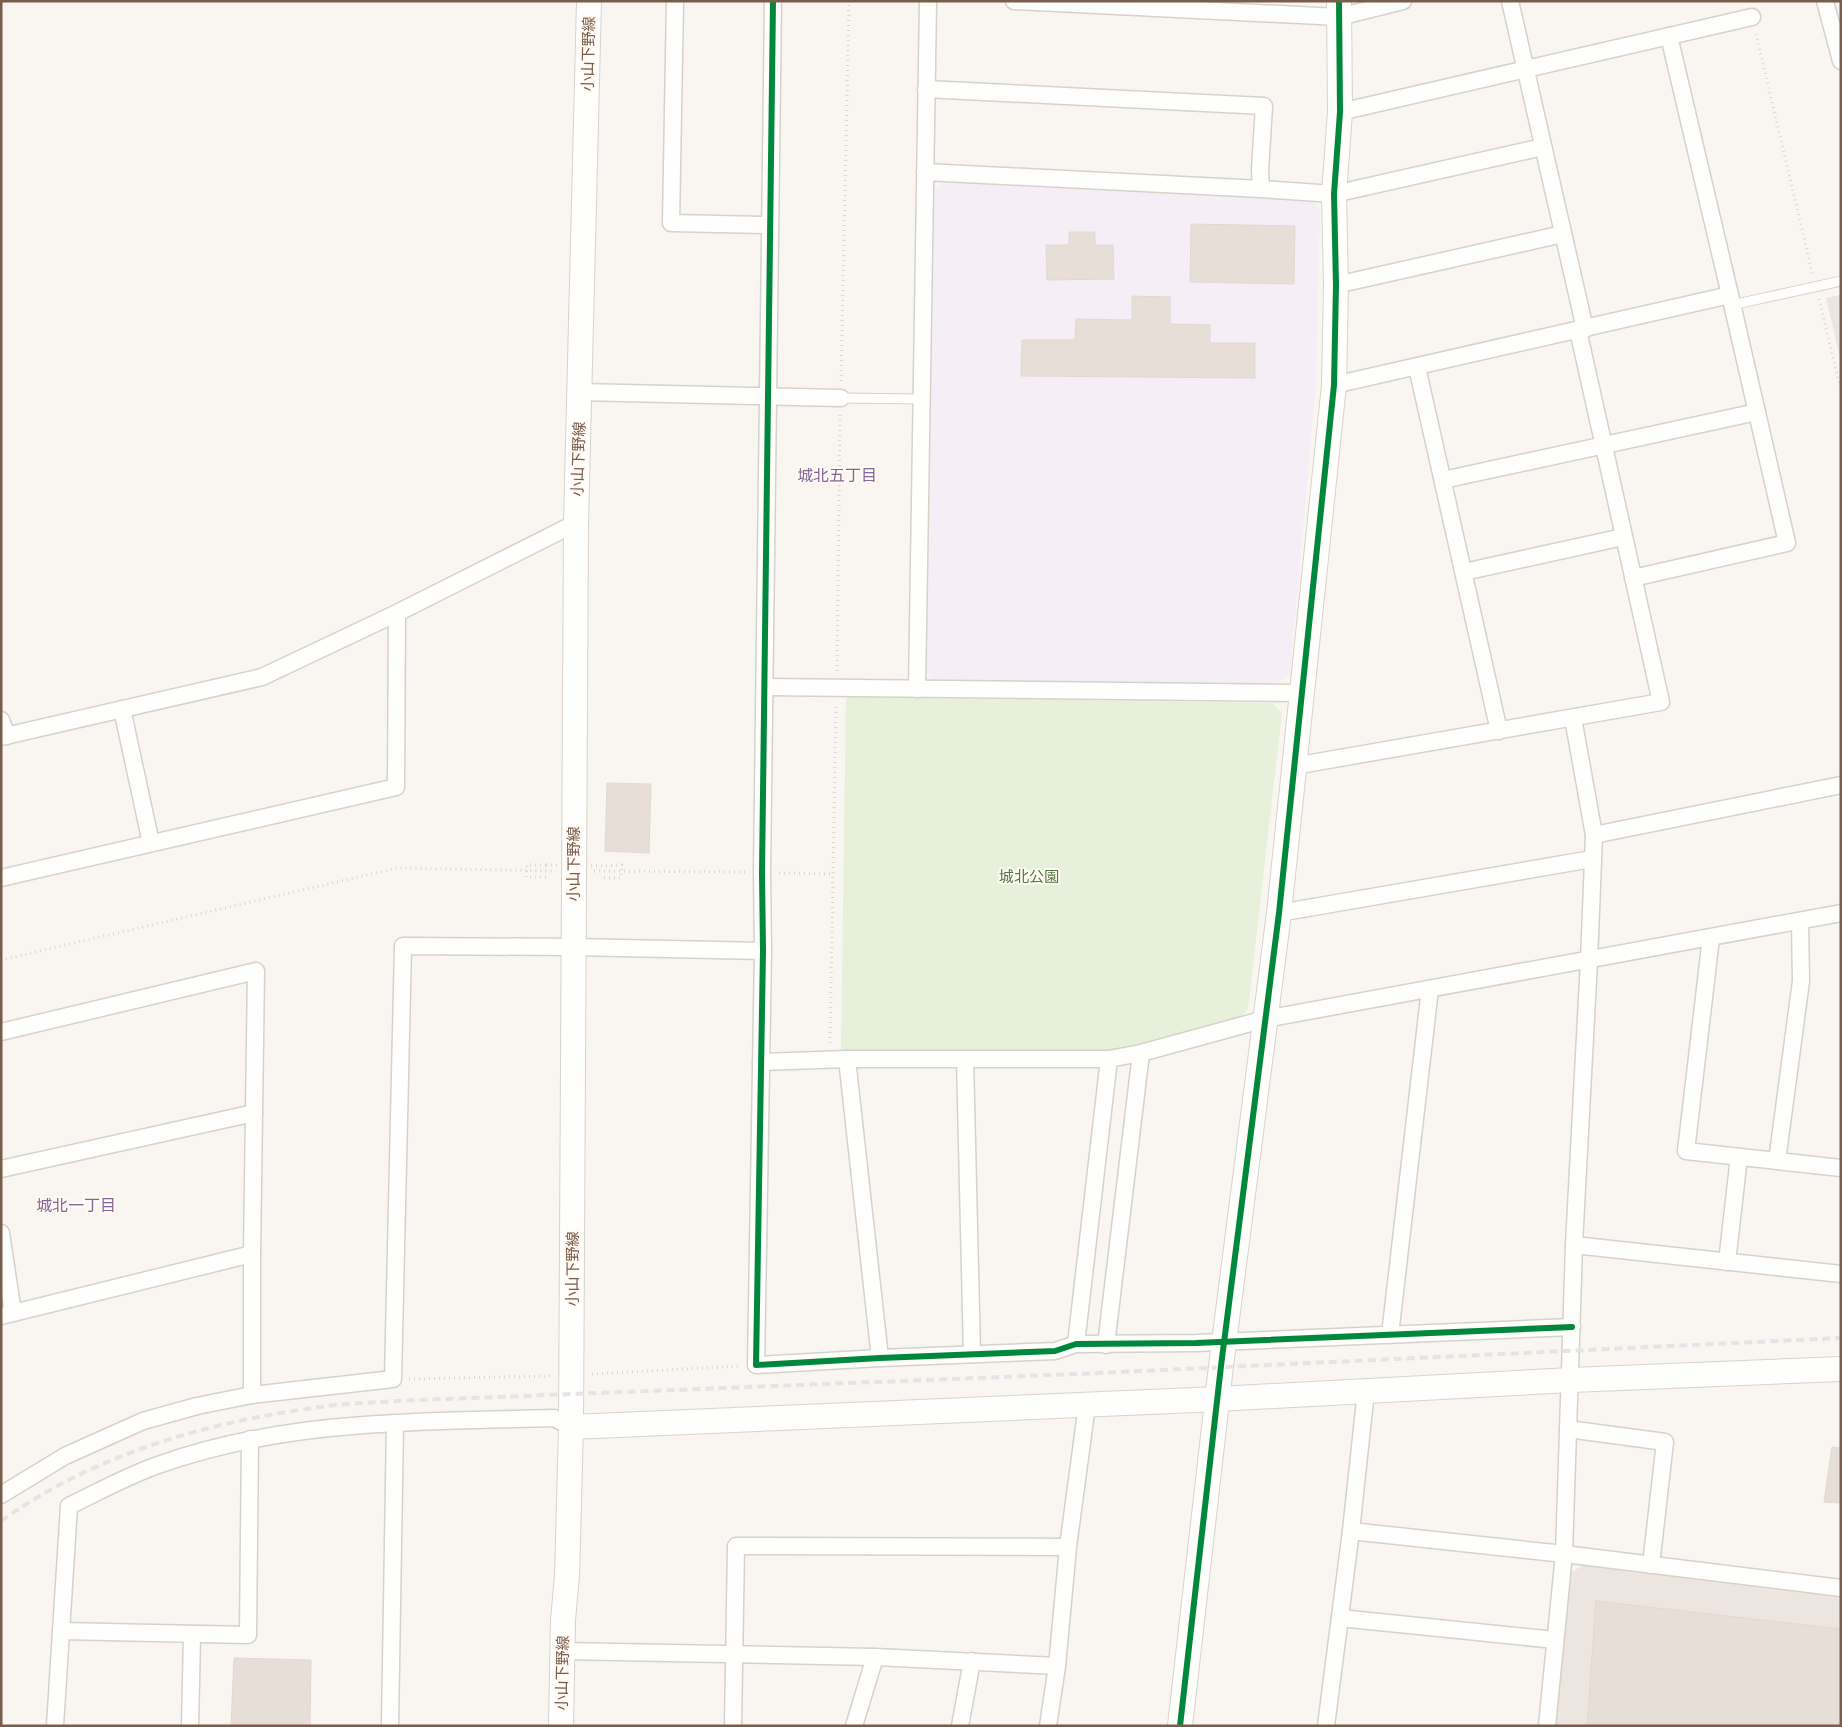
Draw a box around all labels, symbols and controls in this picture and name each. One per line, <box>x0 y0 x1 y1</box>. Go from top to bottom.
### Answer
street label: 小山下野線 <box>579 16 597 92</box>
street label: 小山下野線 <box>568 421 588 497</box>
district label: 城北五丁目 <box>797 467 877 484</box>
street label: 小山下野線 <box>565 826 582 902</box>
park label: 城北公園 <box>999 868 1059 885</box>
district label: 城北一丁目 <box>36 1197 116 1214</box>
street label: 小山下野線 <box>564 1231 581 1307</box>
street label: 小山下野線 <box>553 1635 571 1711</box>

